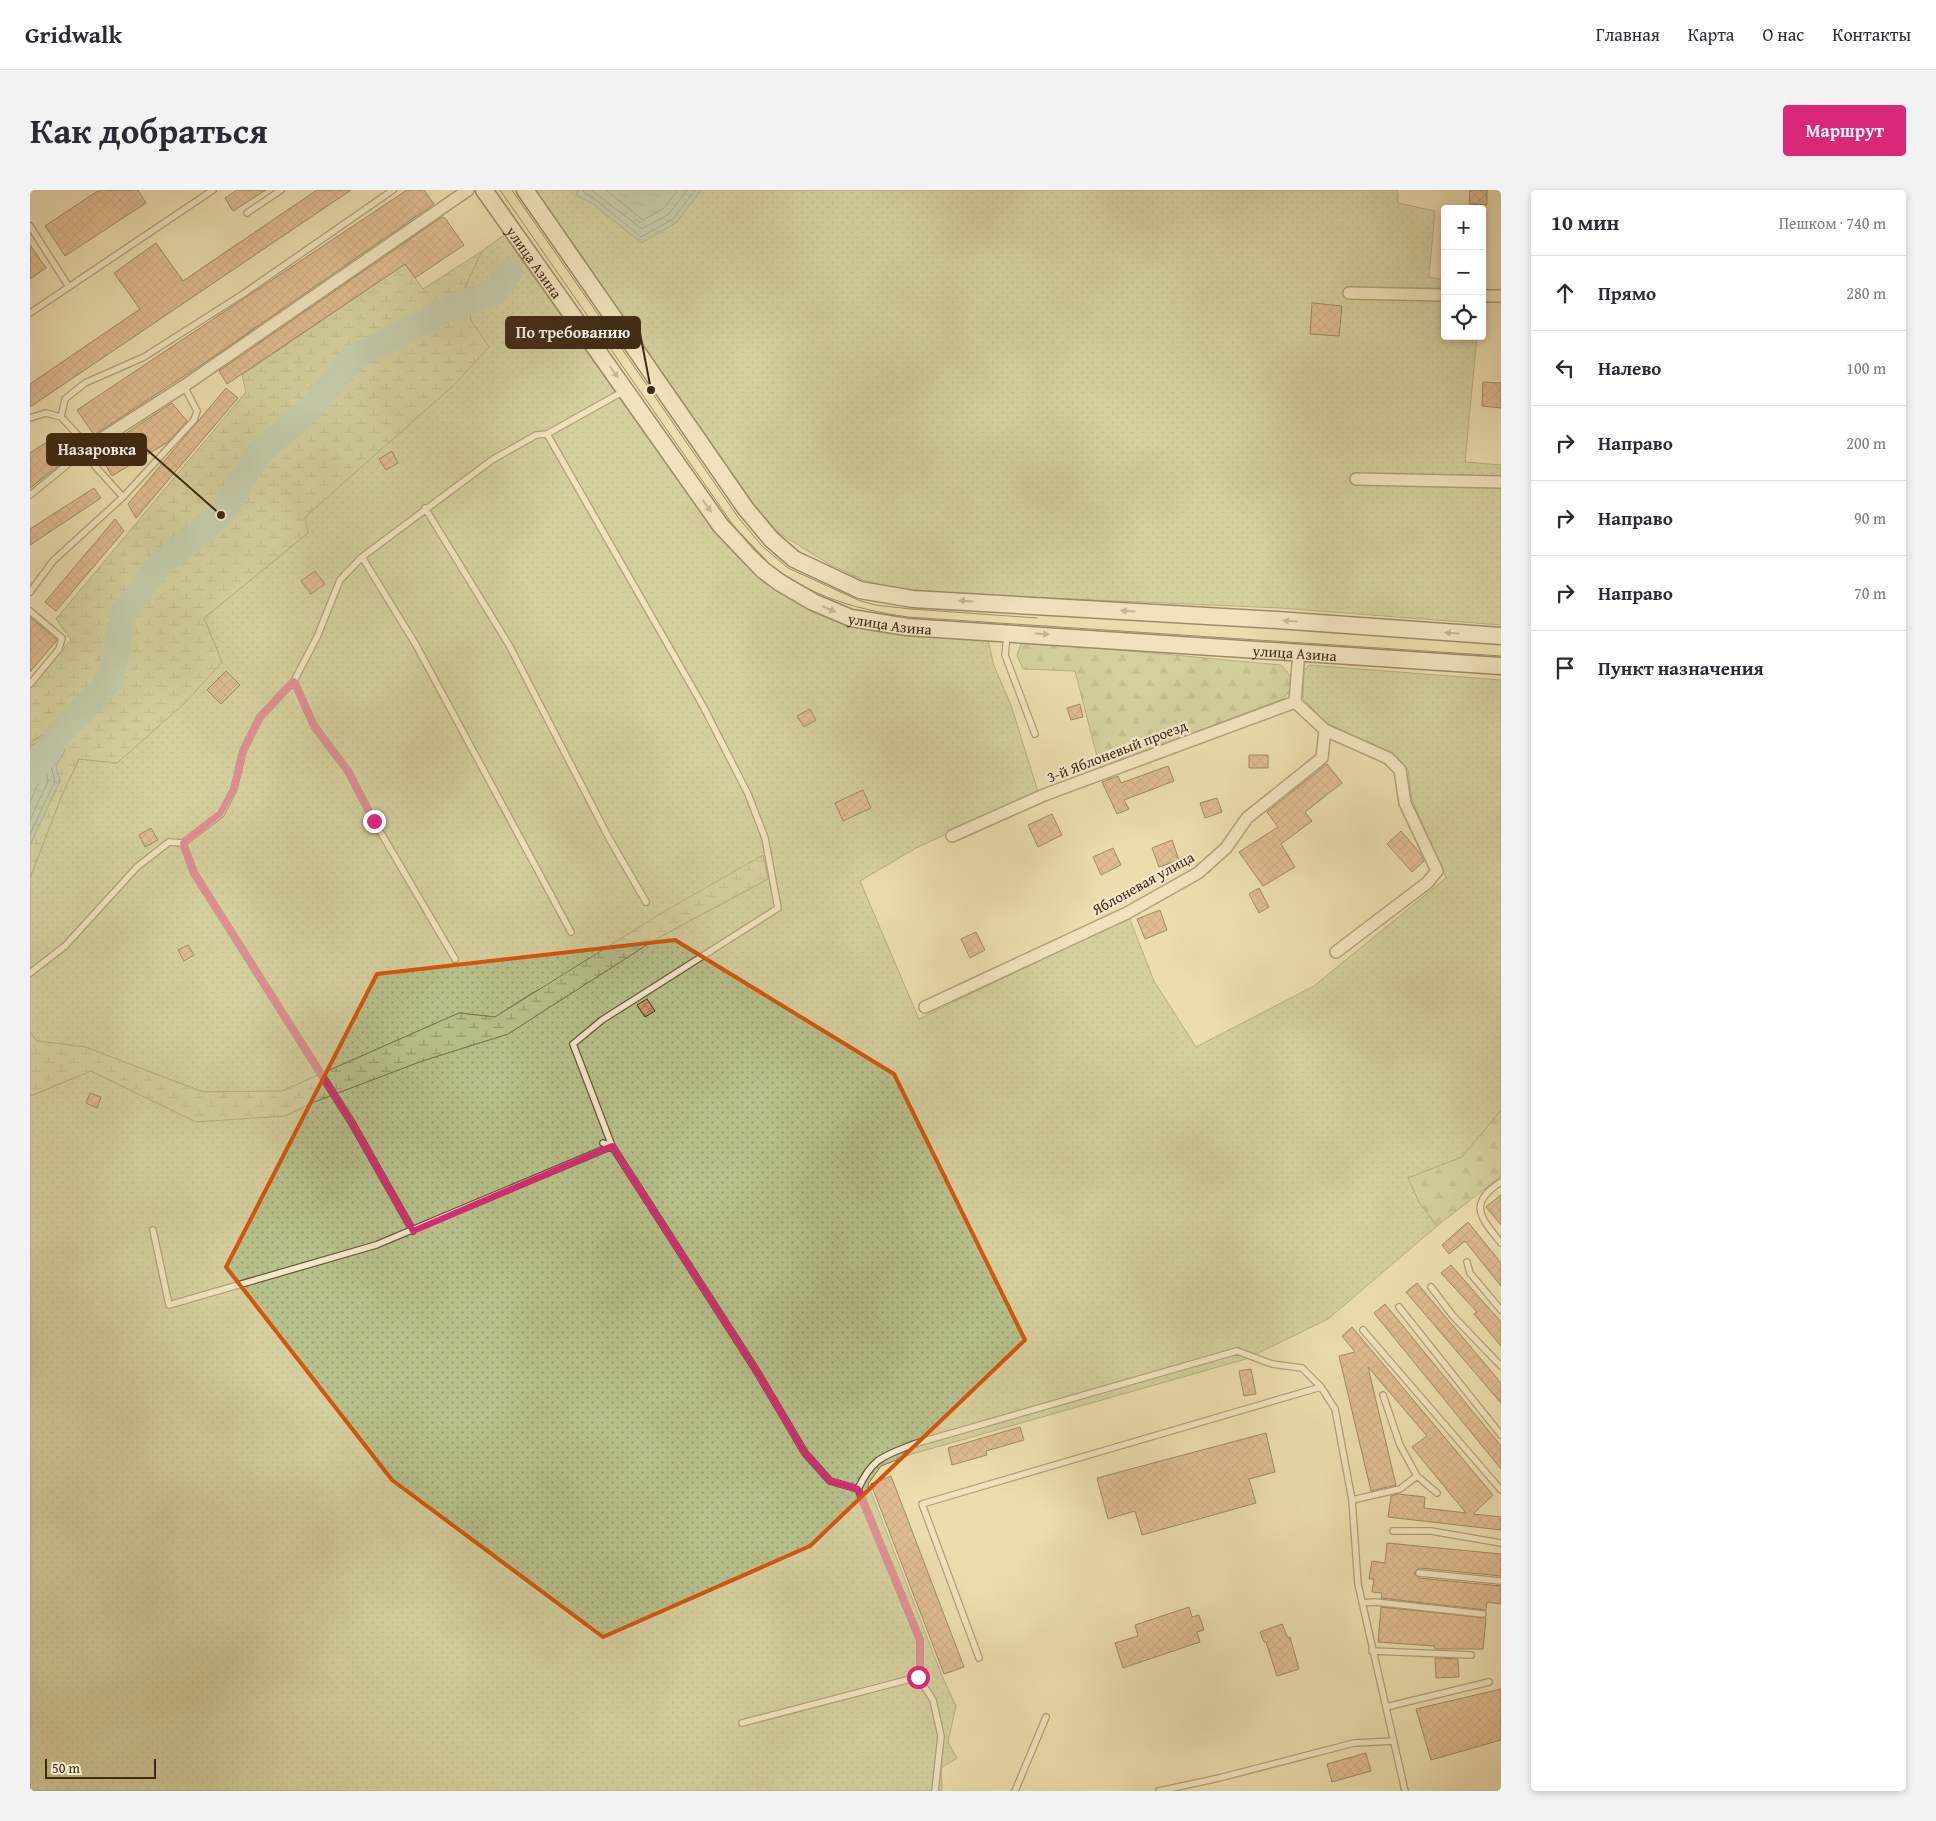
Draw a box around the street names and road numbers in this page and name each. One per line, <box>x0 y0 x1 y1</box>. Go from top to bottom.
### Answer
street label: улица Азина <box>501 221 568 303</box>
street label: улица Азина <box>846 607 933 639</box>
street label: улица Азина <box>1251 639 1338 666</box>
street label: 3-й Яблоневый проезд <box>1044 715 1190 787</box>
street label: Яблоневая улица <box>1087 846 1199 920</box>

